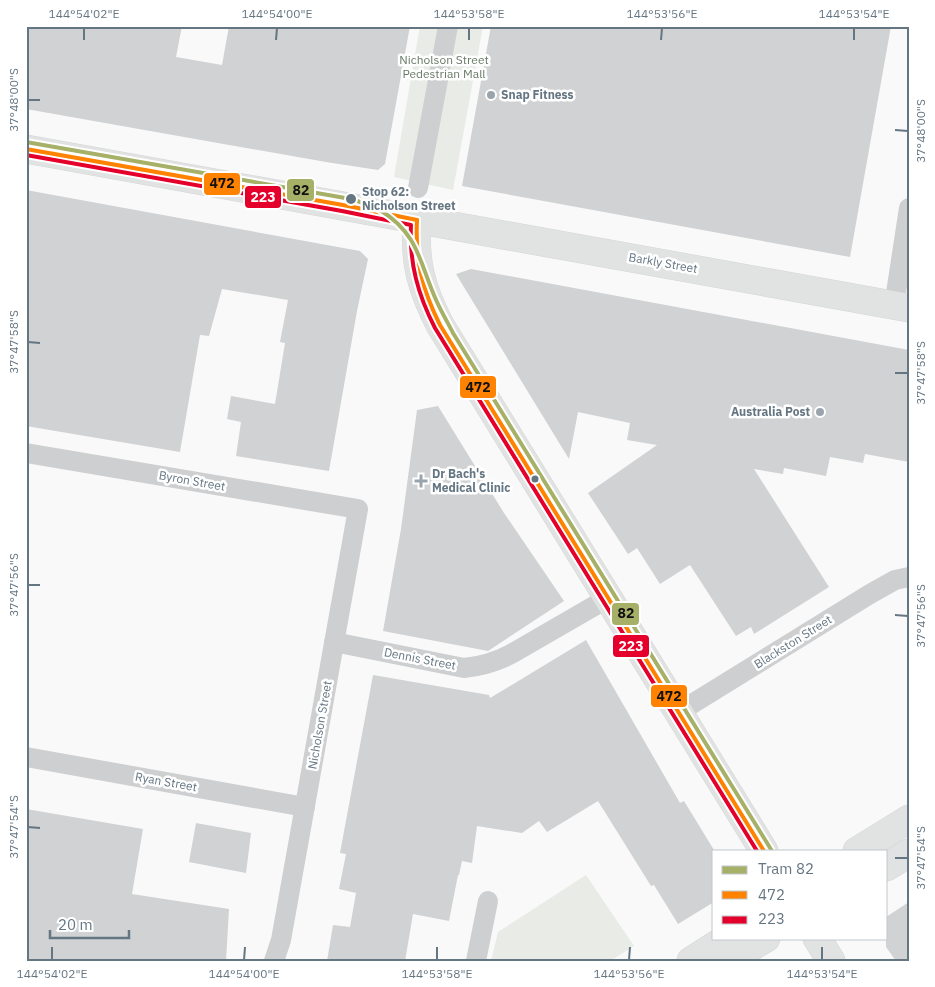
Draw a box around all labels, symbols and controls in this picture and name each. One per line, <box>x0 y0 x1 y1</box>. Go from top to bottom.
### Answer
text: 144°54'02"E <box>49 6 119 21</box>
text: 144°54'00"E <box>242 6 312 21</box>
text: 144°53'58"E <box>434 6 504 21</box>
text: 144°53'56"E <box>627 6 697 21</box>
text: 144°53'54"E <box>819 6 889 21</box>
park label: Nicholson Street Pedestrian Mall <box>399 52 489 81</box>
text: 37°48'00"S <box>6 68 21 132</box>
place label: Snap Fitness <box>501 87 574 102</box>
marker: Snap Fitness <box>485 89 497 101</box>
text: 37°48'00"S <box>913 99 928 163</box>
line badge: 472 <box>203 172 241 196</box>
text: 472 <box>209 174 235 192</box>
line badge: 82 <box>286 178 315 202</box>
text: 82 <box>293 181 309 199</box>
place label: Stop 62: Nicholson Street <box>362 184 456 213</box>
line badge: 223 <box>244 185 282 209</box>
text: 223 <box>250 188 276 206</box>
marker: Stop 62: Nicholson Street <box>344 192 358 206</box>
street label: Barkly Street <box>627 249 699 276</box>
text: 37°47'58"S <box>6 310 21 374</box>
text: 37°47'58"S <box>913 341 928 405</box>
line badge: 472 <box>459 375 497 399</box>
text: 472 <box>465 378 491 396</box>
place label: Australia Post <box>731 404 810 419</box>
marker: Australia Post <box>814 406 826 418</box>
place label: Dr Bach's Medical Clinic <box>432 466 510 495</box>
street label: Byron Street <box>158 467 227 494</box>
marker: Dr Bach's Medical Clinic <box>414 474 428 488</box>
unlabelled marker <box>530 474 540 484</box>
text: 37°47'56"S <box>6 553 21 617</box>
text: 37°47'56"S <box>913 584 928 648</box>
line badge: 82 <box>611 602 640 626</box>
text: 82 <box>618 604 634 622</box>
street label: Blackston Street <box>751 612 834 672</box>
line badge: 223 <box>612 634 650 658</box>
text: 223 <box>618 637 644 655</box>
street label: Dennis Street <box>383 644 457 673</box>
street label: Nicholson Street <box>304 680 335 770</box>
line badge: 472 <box>650 684 688 708</box>
text: 472 <box>656 687 682 705</box>
street label: Ryan Street <box>134 769 198 794</box>
text: 37°47'54"S <box>6 795 21 859</box>
text: 37°47'54"S <box>913 826 928 890</box>
legend <box>712 850 888 940</box>
text: Tram 82 <box>758 859 814 878</box>
text: 472 <box>758 885 785 904</box>
scale bar <box>50 907 129 939</box>
text: 223 <box>758 909 785 928</box>
text: 20 m <box>58 915 93 934</box>
text: 144°54'02"E <box>17 966 87 981</box>
text: 144°54'00"E <box>209 966 279 981</box>
text: 144°53'58"E <box>402 966 472 981</box>
text: 144°53'56"E <box>594 966 664 981</box>
text: 144°53'54"E <box>787 966 857 981</box>

